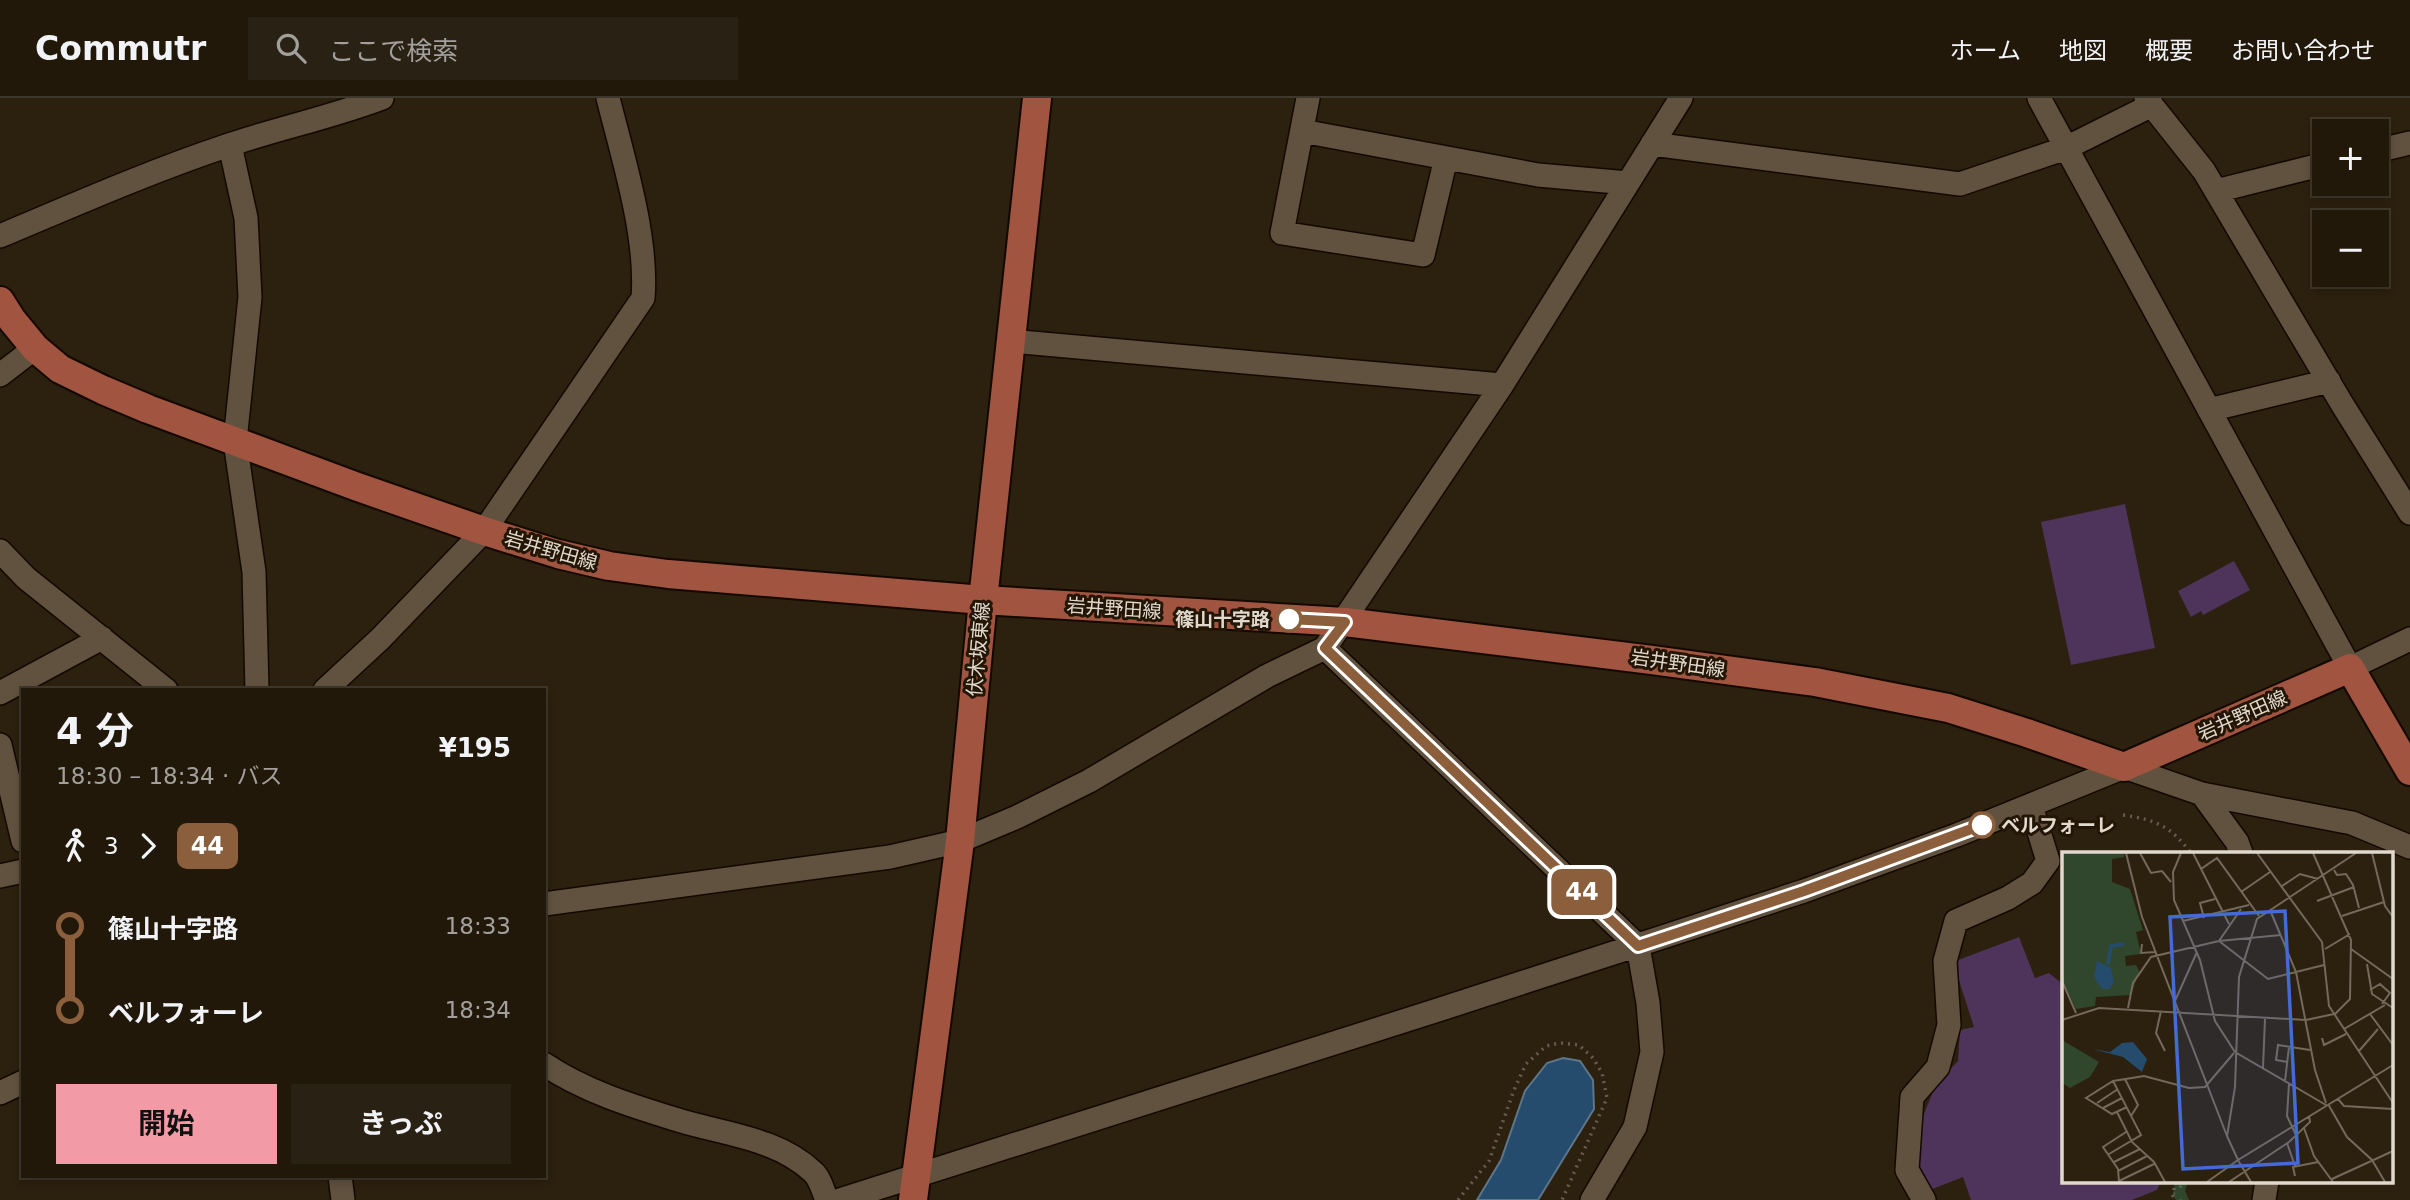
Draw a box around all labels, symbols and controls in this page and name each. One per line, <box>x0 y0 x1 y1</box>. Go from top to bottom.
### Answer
search box <box>248 17 738 80</box>
text: Commutr <box>35 29 206 68</box>
icon: search <box>272 29 310 67</box>
text: ここで検索 <box>328 36 458 66</box>
text: ホーム <box>1950 37 2021 65</box>
text: 地図 <box>2059 37 2107 65</box>
text: 概要 <box>2145 37 2193 65</box>
text: お問い合わせ <box>2231 37 2375 65</box>
map controls <box>2312 119 2389 287</box>
button: + <box>2312 119 2389 196</box>
button: − <box>2312 210 2389 287</box>
street label: 岩井野田線 <box>502 526 600 574</box>
street label: 岩井野田線 <box>1066 594 1162 622</box>
street label: 伏木坂東線 <box>963 601 993 697</box>
marker: 篠山十字路 <box>1276 606 1302 632</box>
place label: 篠山十字路 <box>1175 608 1270 630</box>
street label: 岩井野田線 <box>1629 645 1727 681</box>
street label: 岩井野田線 <box>2194 686 2290 744</box>
text: 4 分 <box>56 709 134 753</box>
text: ¥195 <box>439 733 511 763</box>
text: 18:30 – 18:34 · バス <box>56 763 283 789</box>
marker: ベルフォーレ <box>1969 812 1995 838</box>
place label: ベルフォーレ <box>2001 814 2115 836</box>
icon: walk <box>56 827 94 865</box>
icon: forward <box>129 827 167 865</box>
text: 44 <box>191 832 224 860</box>
text: 3 <box>104 833 119 859</box>
inset map <box>2062 852 2392 1182</box>
line badge: 44 <box>1550 869 1614 915</box>
text: 44 <box>1565 878 1599 906</box>
text: 18:33 <box>445 913 511 939</box>
text: 篠山十字路 <box>108 914 238 944</box>
text: 18:34 <box>445 997 511 1023</box>
text: ベルフォーレ <box>108 998 264 1028</box>
button: 開始 <box>56 1084 277 1164</box>
button: きっぷ <box>291 1084 511 1164</box>

